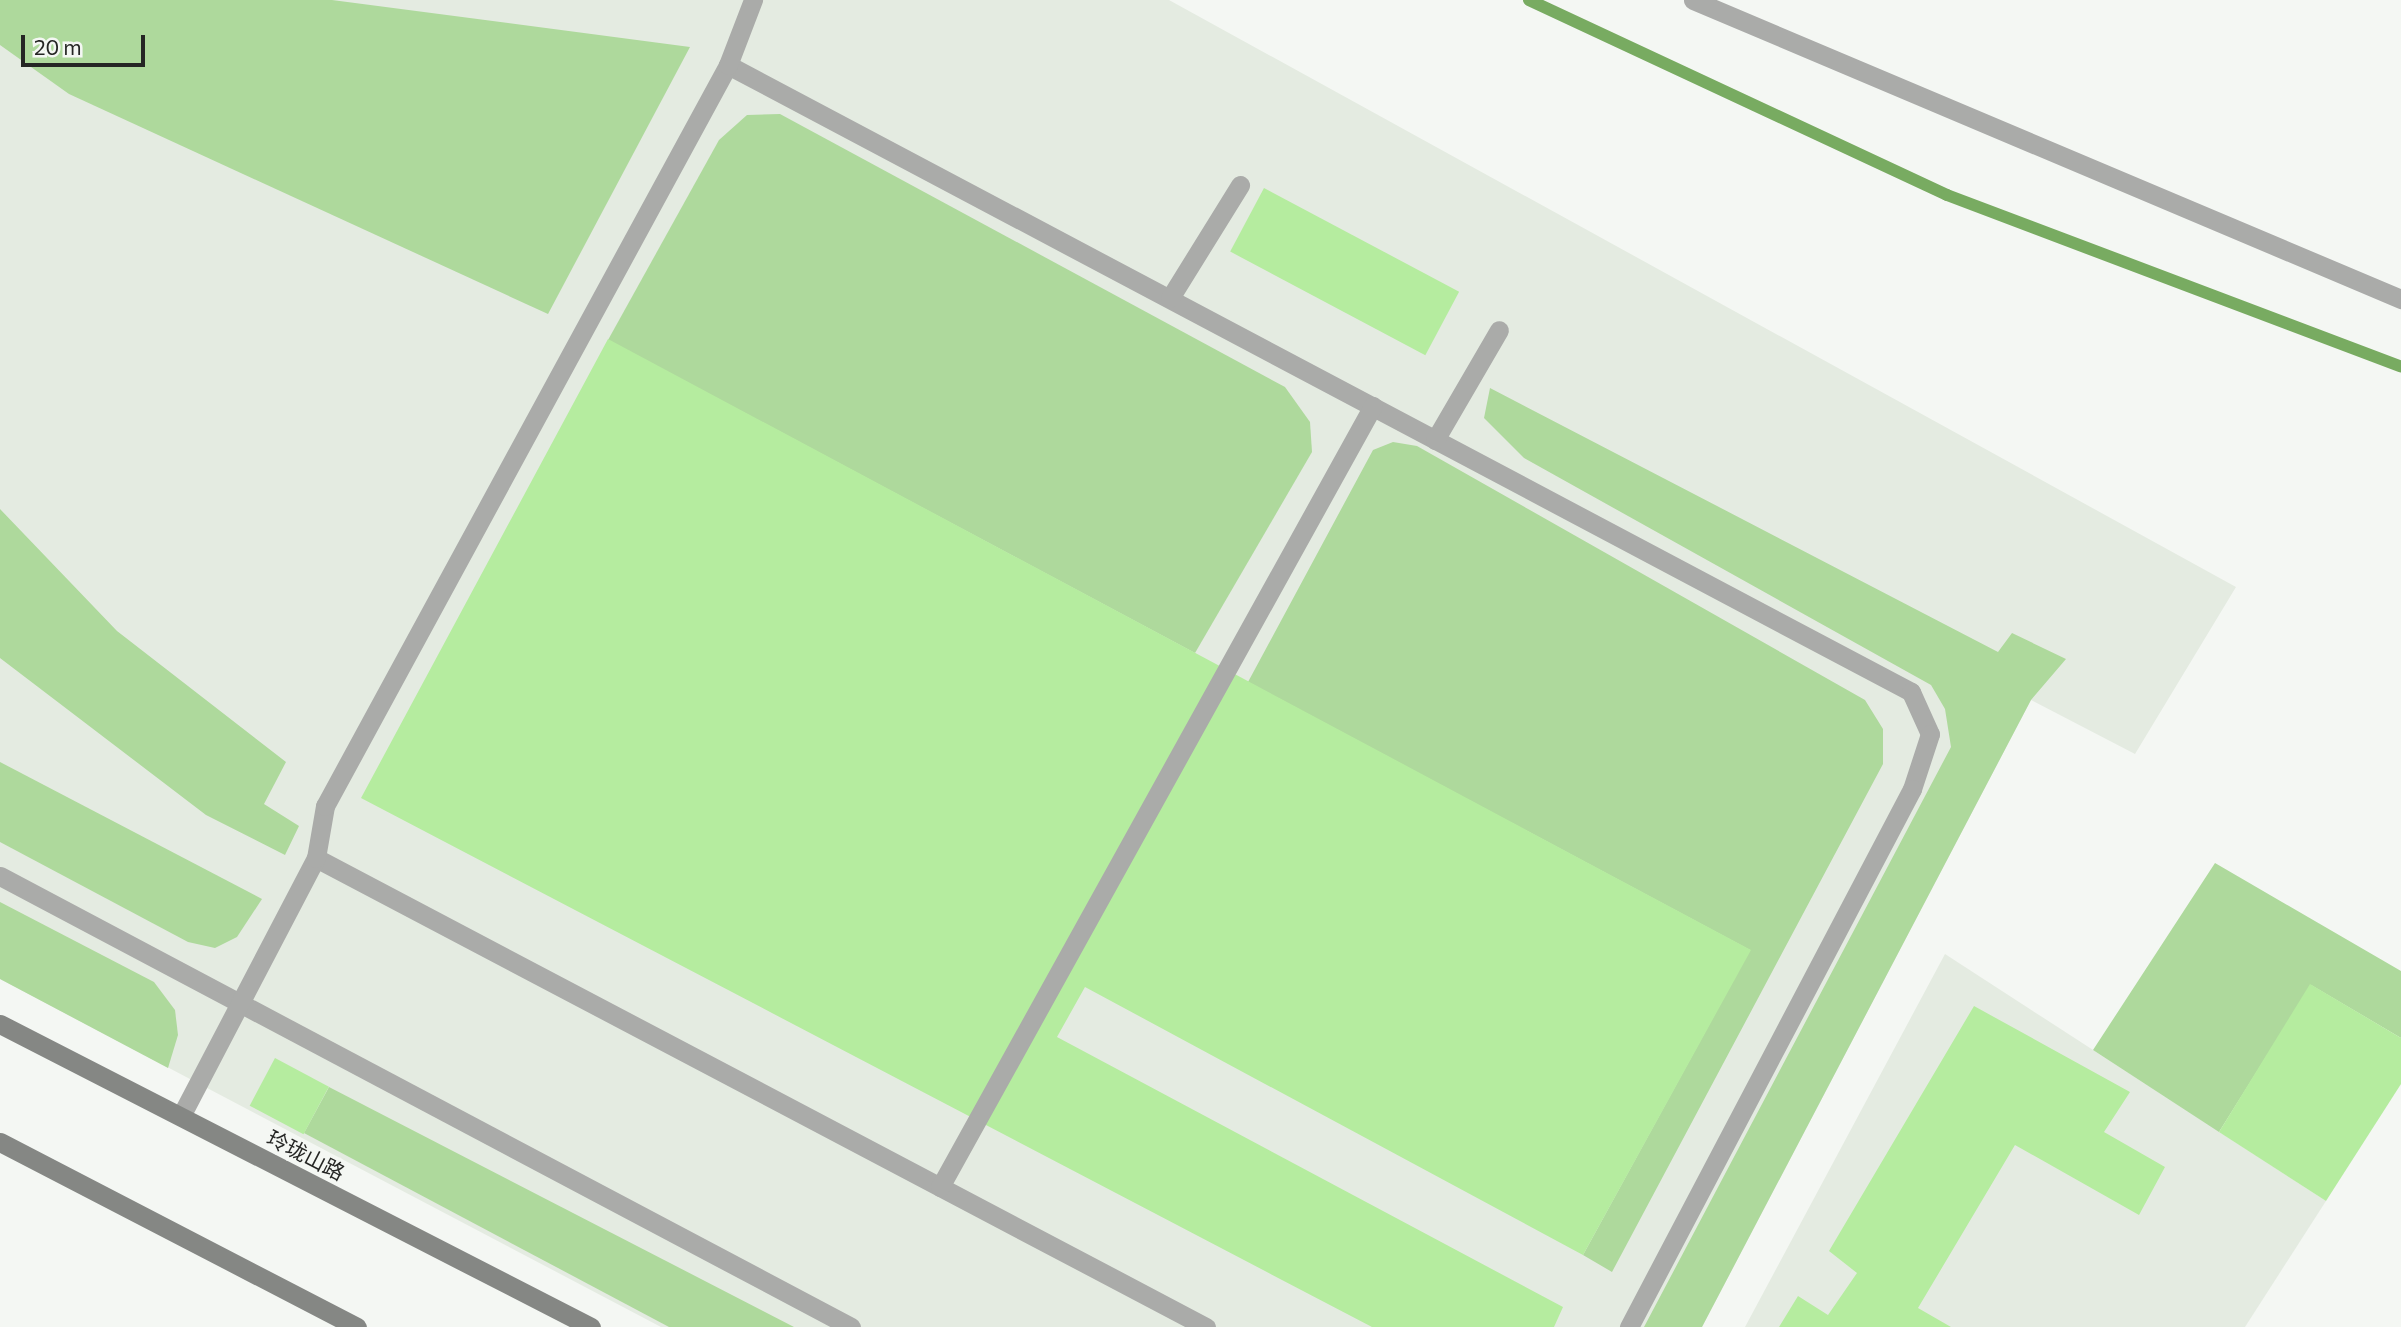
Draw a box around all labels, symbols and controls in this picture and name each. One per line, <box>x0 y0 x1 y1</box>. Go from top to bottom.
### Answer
scale bar <box>24 21 149 65</box>
text: 20 m <box>34 34 82 59</box>
street label: 玲珑山路 <box>263 1125 349 1185</box>

